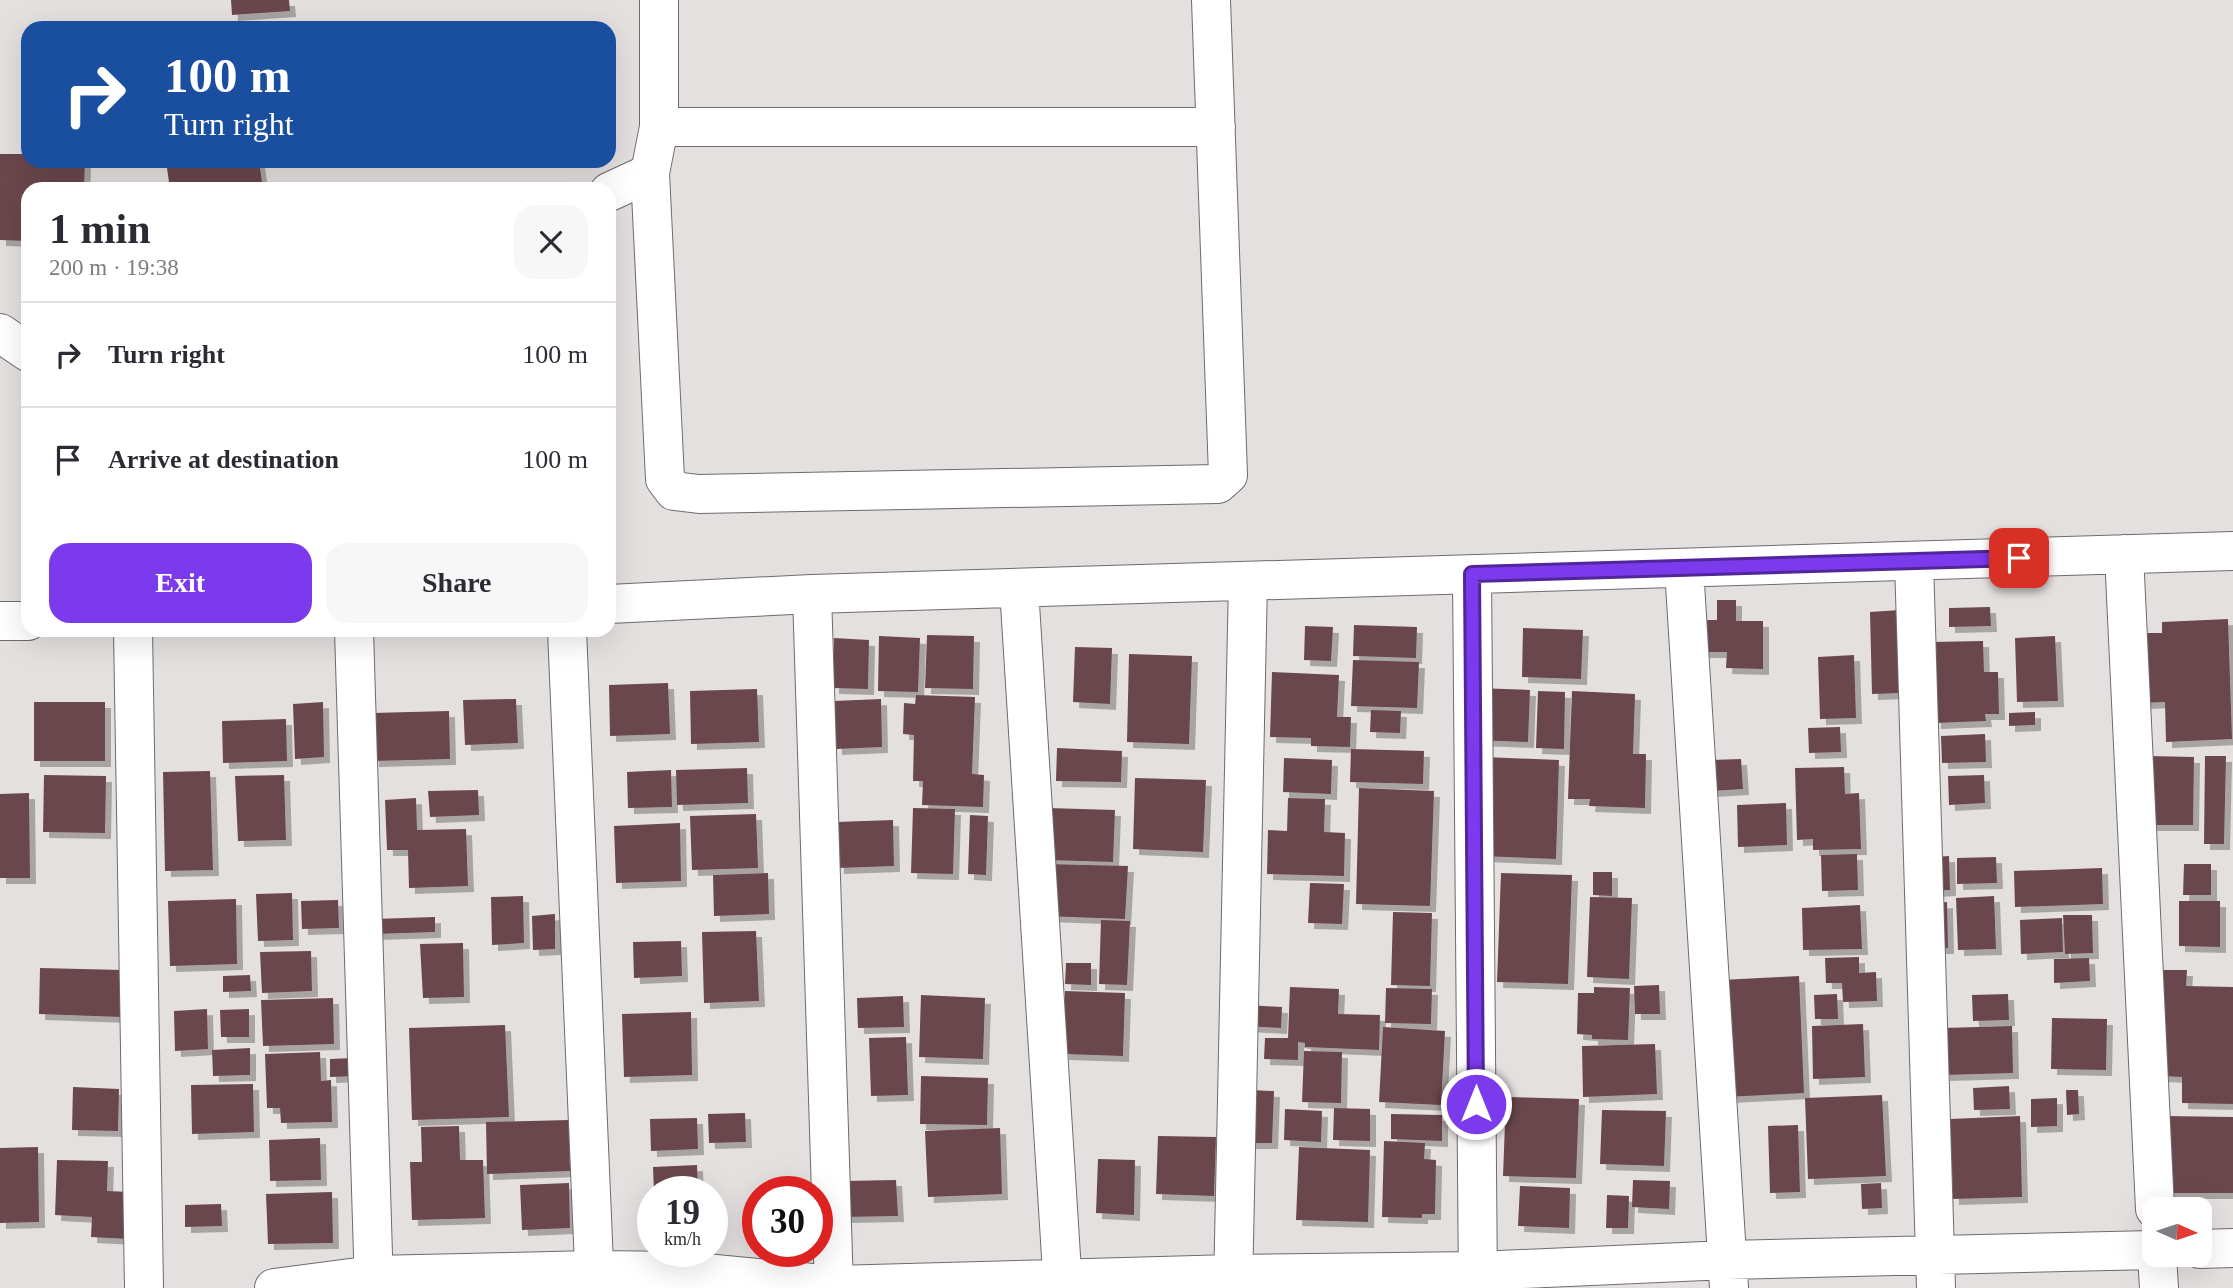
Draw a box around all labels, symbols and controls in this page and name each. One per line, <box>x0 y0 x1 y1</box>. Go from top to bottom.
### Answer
text: 100 m <box>164 48 291 103</box>
icon: right <box>49 49 140 140</box>
text: Turn right <box>164 106 294 142</box>
button: close <box>514 205 588 279</box>
text: 1 min <box>49 206 151 252</box>
text: 200 m · 19:38 <box>49 255 179 280</box>
icon: right <box>49 336 87 374</box>
text: Turn right <box>108 340 225 369</box>
text: 100 m <box>522 340 588 369</box>
icon: arrive <box>49 441 87 479</box>
text: Arrive at destination <box>108 445 339 474</box>
text: 100 m <box>522 445 588 474</box>
pin <box>1989 528 2049 588</box>
icon: arrive <box>2000 539 2038 577</box>
button: Exit <box>49 543 312 623</box>
button: Share <box>326 543 588 623</box>
position arrow <box>1439 1067 1513 1141</box>
speed limit sign: 30 <box>742 1176 833 1267</box>
text: 19 <box>665 1193 700 1232</box>
north arrow <box>2142 1197 2212 1267</box>
map controls <box>2142 1197 2212 1267</box>
text: km/h <box>664 1229 701 1249</box>

